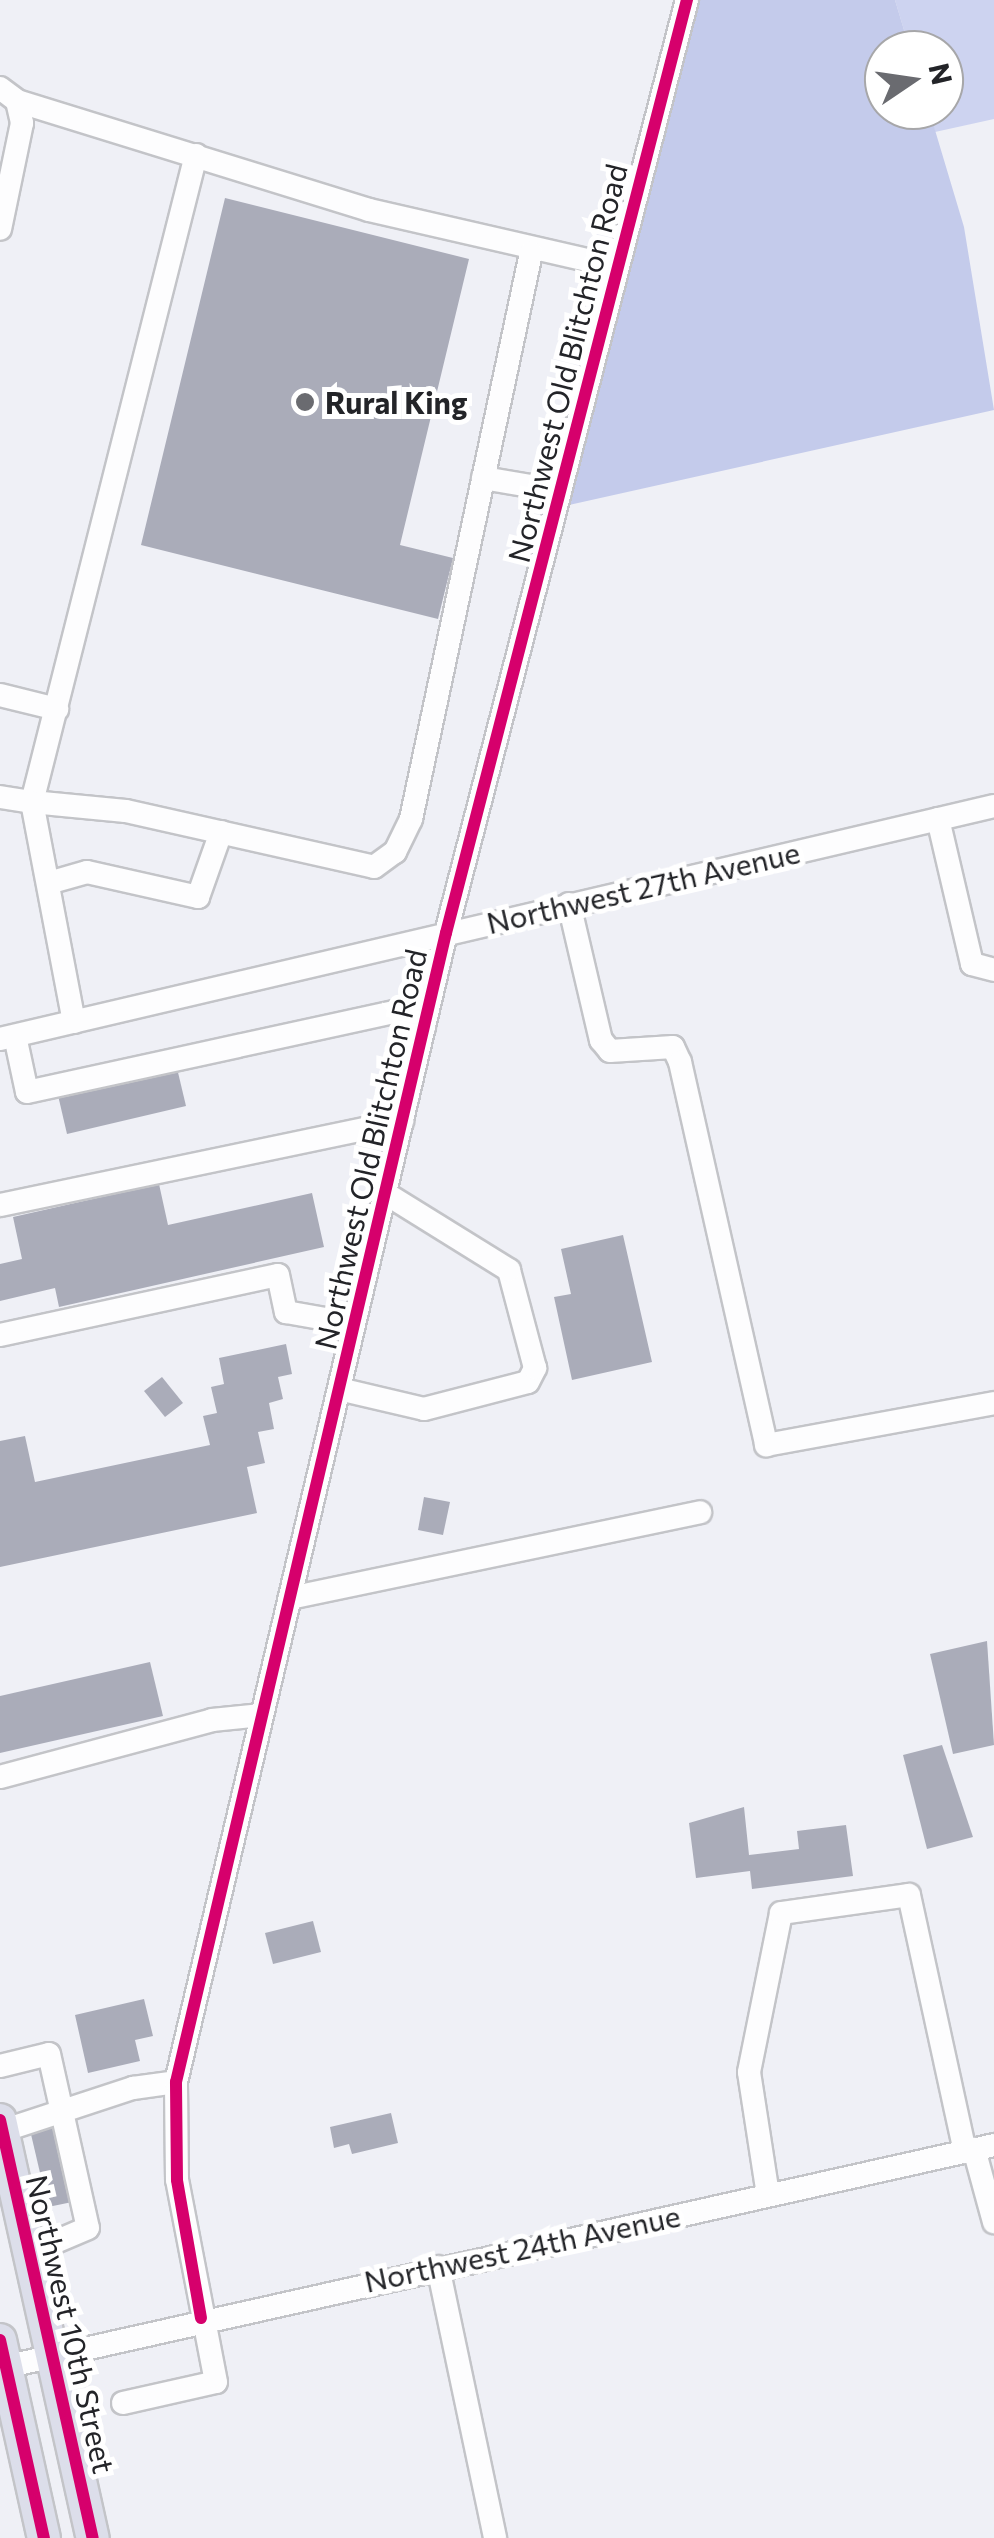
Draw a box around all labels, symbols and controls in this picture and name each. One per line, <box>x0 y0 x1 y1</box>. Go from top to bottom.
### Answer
north arrow <box>864 30 964 130</box>
text: N <box>922 60 960 88</box>
street label: Northwest Old Blitchton Road <box>500 160 634 566</box>
place label: Rural King <box>325 384 467 420</box>
marker: Rural King <box>294 391 316 413</box>
street label: Northwest 27th Avenue <box>483 833 803 941</box>
street label: Northwest Old Blitchton Road <box>306 945 434 1353</box>
street label: Northwest 10th Street <box>19 2171 123 2477</box>
street label: Northwest 24th Avenue <box>361 2197 683 2299</box>

